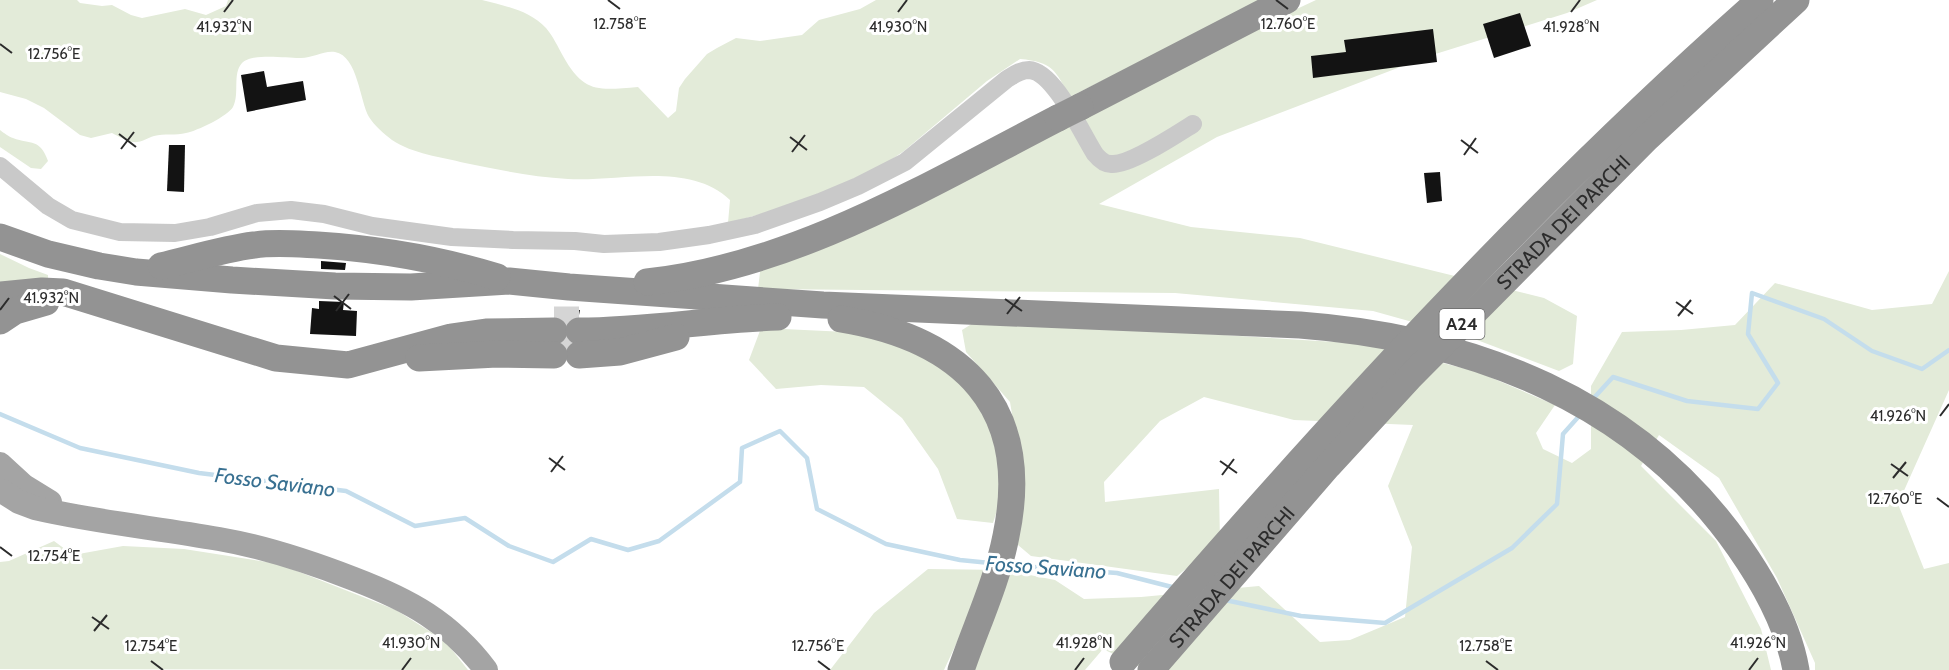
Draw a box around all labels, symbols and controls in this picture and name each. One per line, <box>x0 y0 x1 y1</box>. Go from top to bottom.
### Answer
text: 12.758°E <box>593 15 647 33</box>
text: 12.760°E <box>1261 15 1315 33</box>
text: 41.932°N <box>196 18 252 36</box>
text: 41.930°N <box>869 18 927 36</box>
text: 41.928°N <box>1542 18 1600 36</box>
text: 12.756°E <box>28 45 80 63</box>
street label: STRADA DEI PARCHI <box>1492 150 1635 295</box>
text: 41.932°N <box>23 289 79 307</box>
road number: A24 <box>1440 309 1484 339</box>
text: 41.926°N <box>1870 407 1926 425</box>
water label: Fosso Saviano <box>213 462 337 502</box>
text: 12.760°E <box>1868 490 1922 508</box>
street label: STRADA DEI PARCHI <box>1164 501 1300 653</box>
text: 12.754°E <box>28 547 80 565</box>
water label: Fosso Saviano <box>985 550 1107 584</box>
text: 41.930°N <box>382 634 440 652</box>
text: 41.928°N <box>1055 634 1113 652</box>
text: 41.926°N <box>1730 634 1786 652</box>
text: 12.754°E <box>125 637 177 655</box>
text: 12.756°E <box>792 637 844 655</box>
text: 12.758°E <box>1459 637 1513 655</box>

